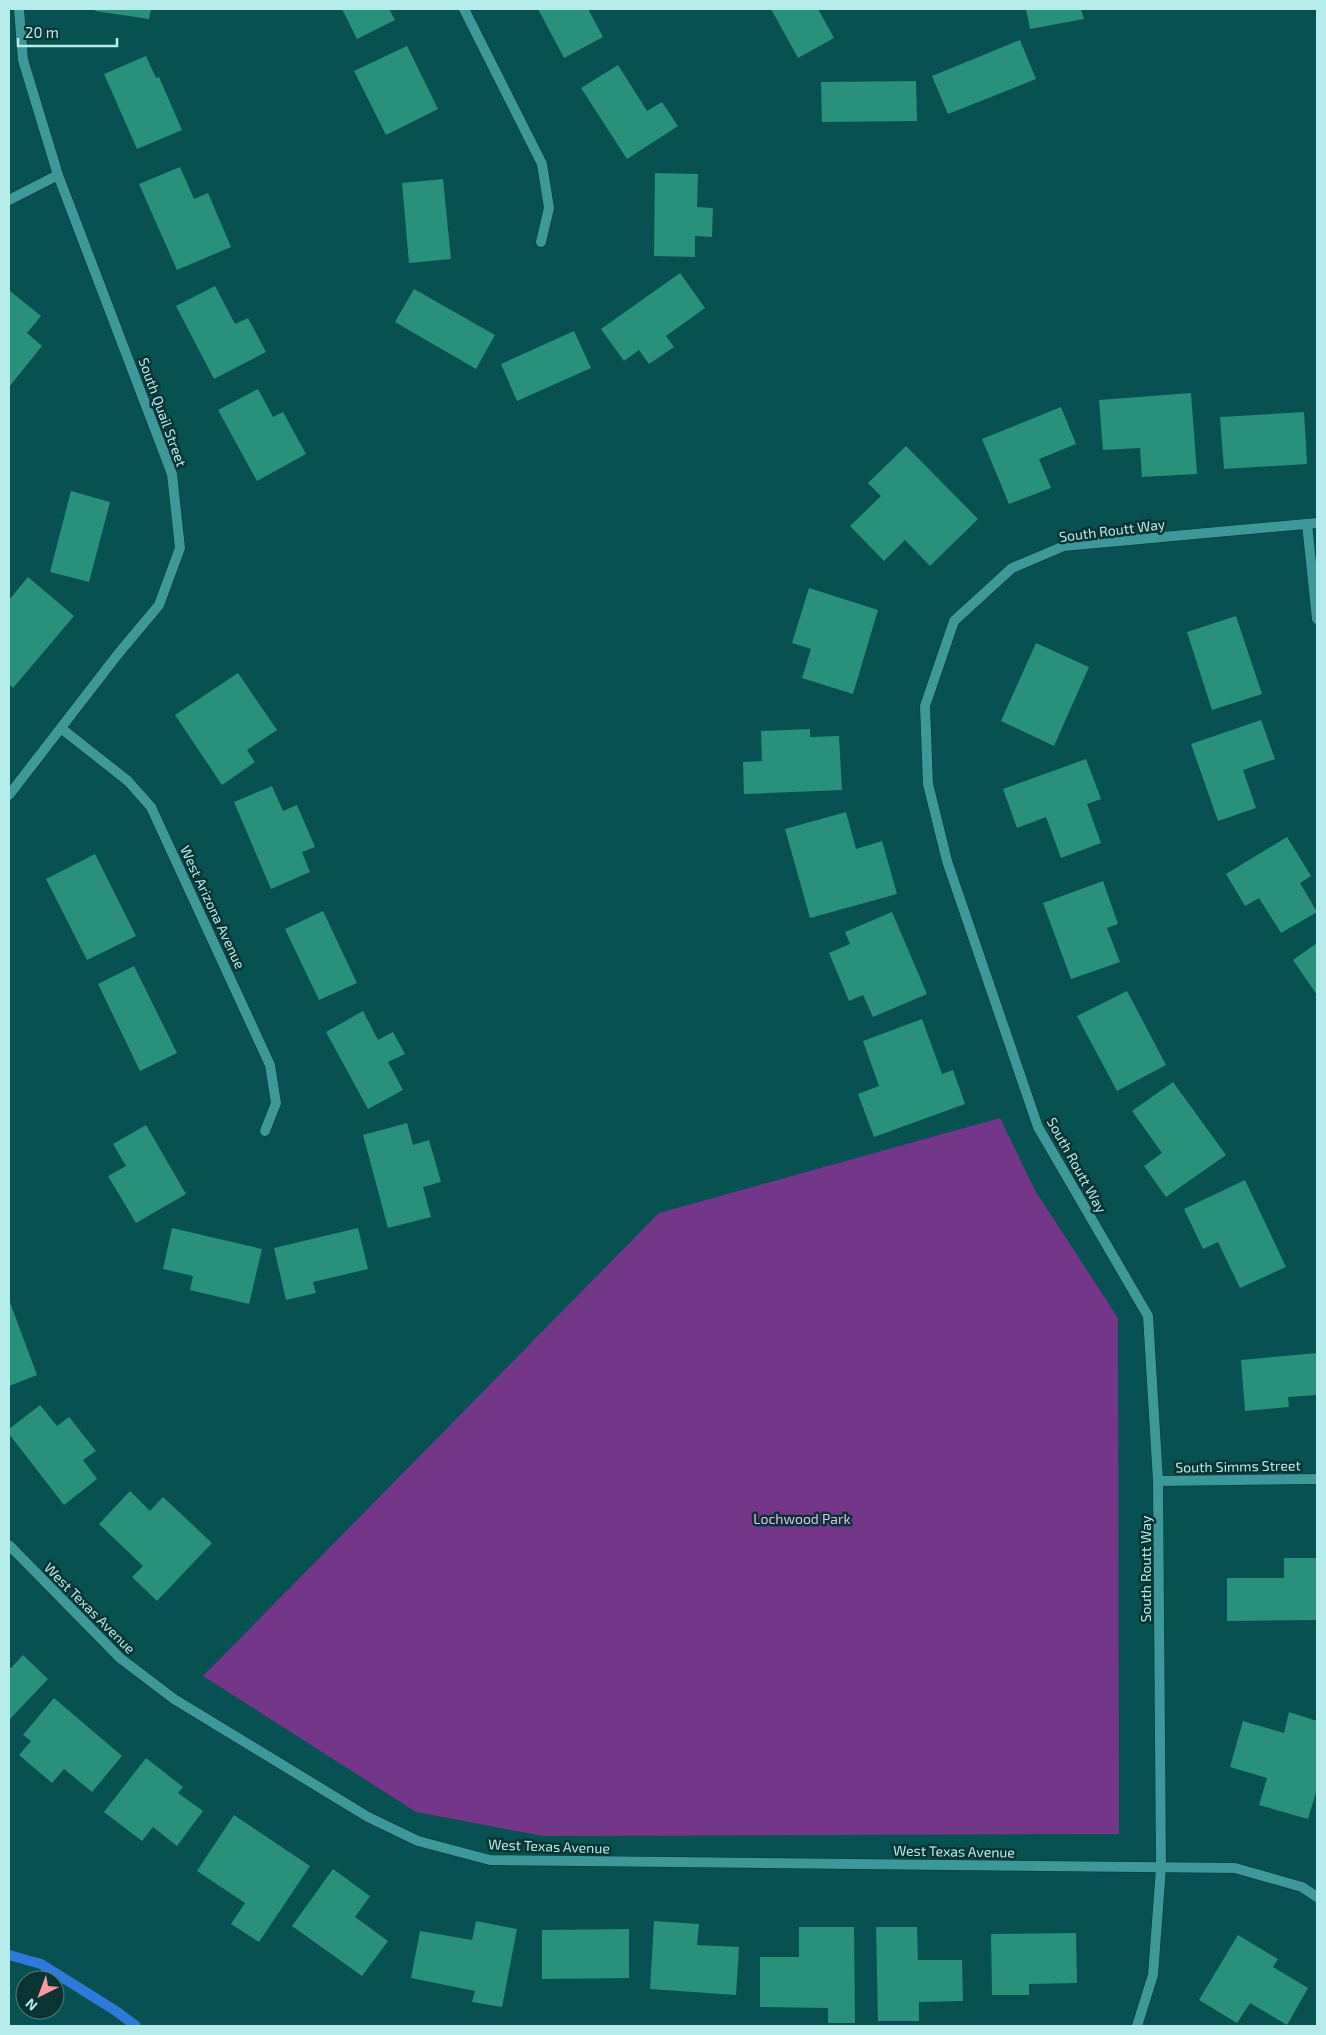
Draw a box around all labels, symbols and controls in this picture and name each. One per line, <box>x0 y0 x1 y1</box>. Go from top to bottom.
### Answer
scale bar <box>18 15 116 47</box>
text: 20 m <box>25 23 59 41</box>
street label: South Quail Street <box>135 355 191 469</box>
street label: South Routt Way <box>1058 515 1167 545</box>
street label: West Arizona Avenue <box>177 843 249 971</box>
street label: South Routt Way <box>1044 1114 1111 1216</box>
street label: South Simms Street <box>1175 1456 1301 1476</box>
park label: Lochwood Park <box>753 1510 851 1527</box>
street label: South Routt Way <box>1137 1515 1154 1622</box>
street label: West Texas Avenue <box>41 1559 139 1657</box>
street label: West Texas Avenue <box>488 1835 610 1857</box>
street label: West Texas Avenue <box>893 1841 1015 1861</box>
north arrow <box>15 1970 65 2020</box>
text: N <box>22 1995 40 2015</box>

